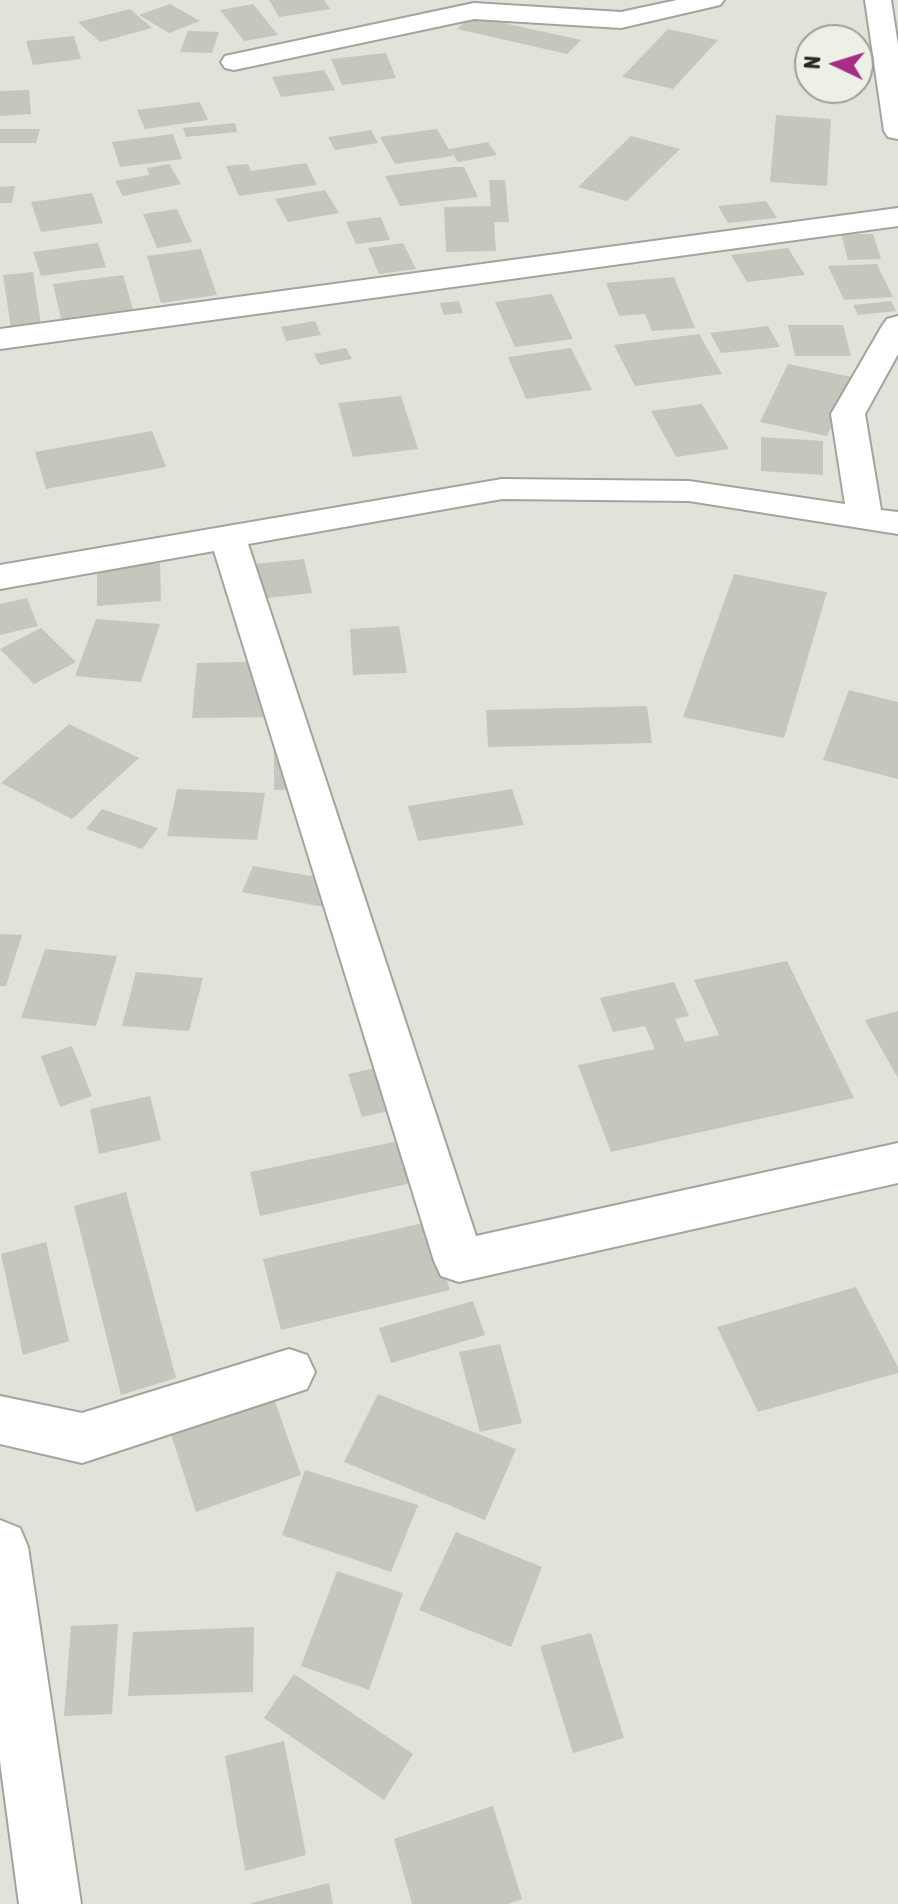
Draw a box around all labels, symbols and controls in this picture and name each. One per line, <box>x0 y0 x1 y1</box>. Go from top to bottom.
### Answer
north arrow <box>794 24 874 104</box>
text: N <box>799 55 825 70</box>

